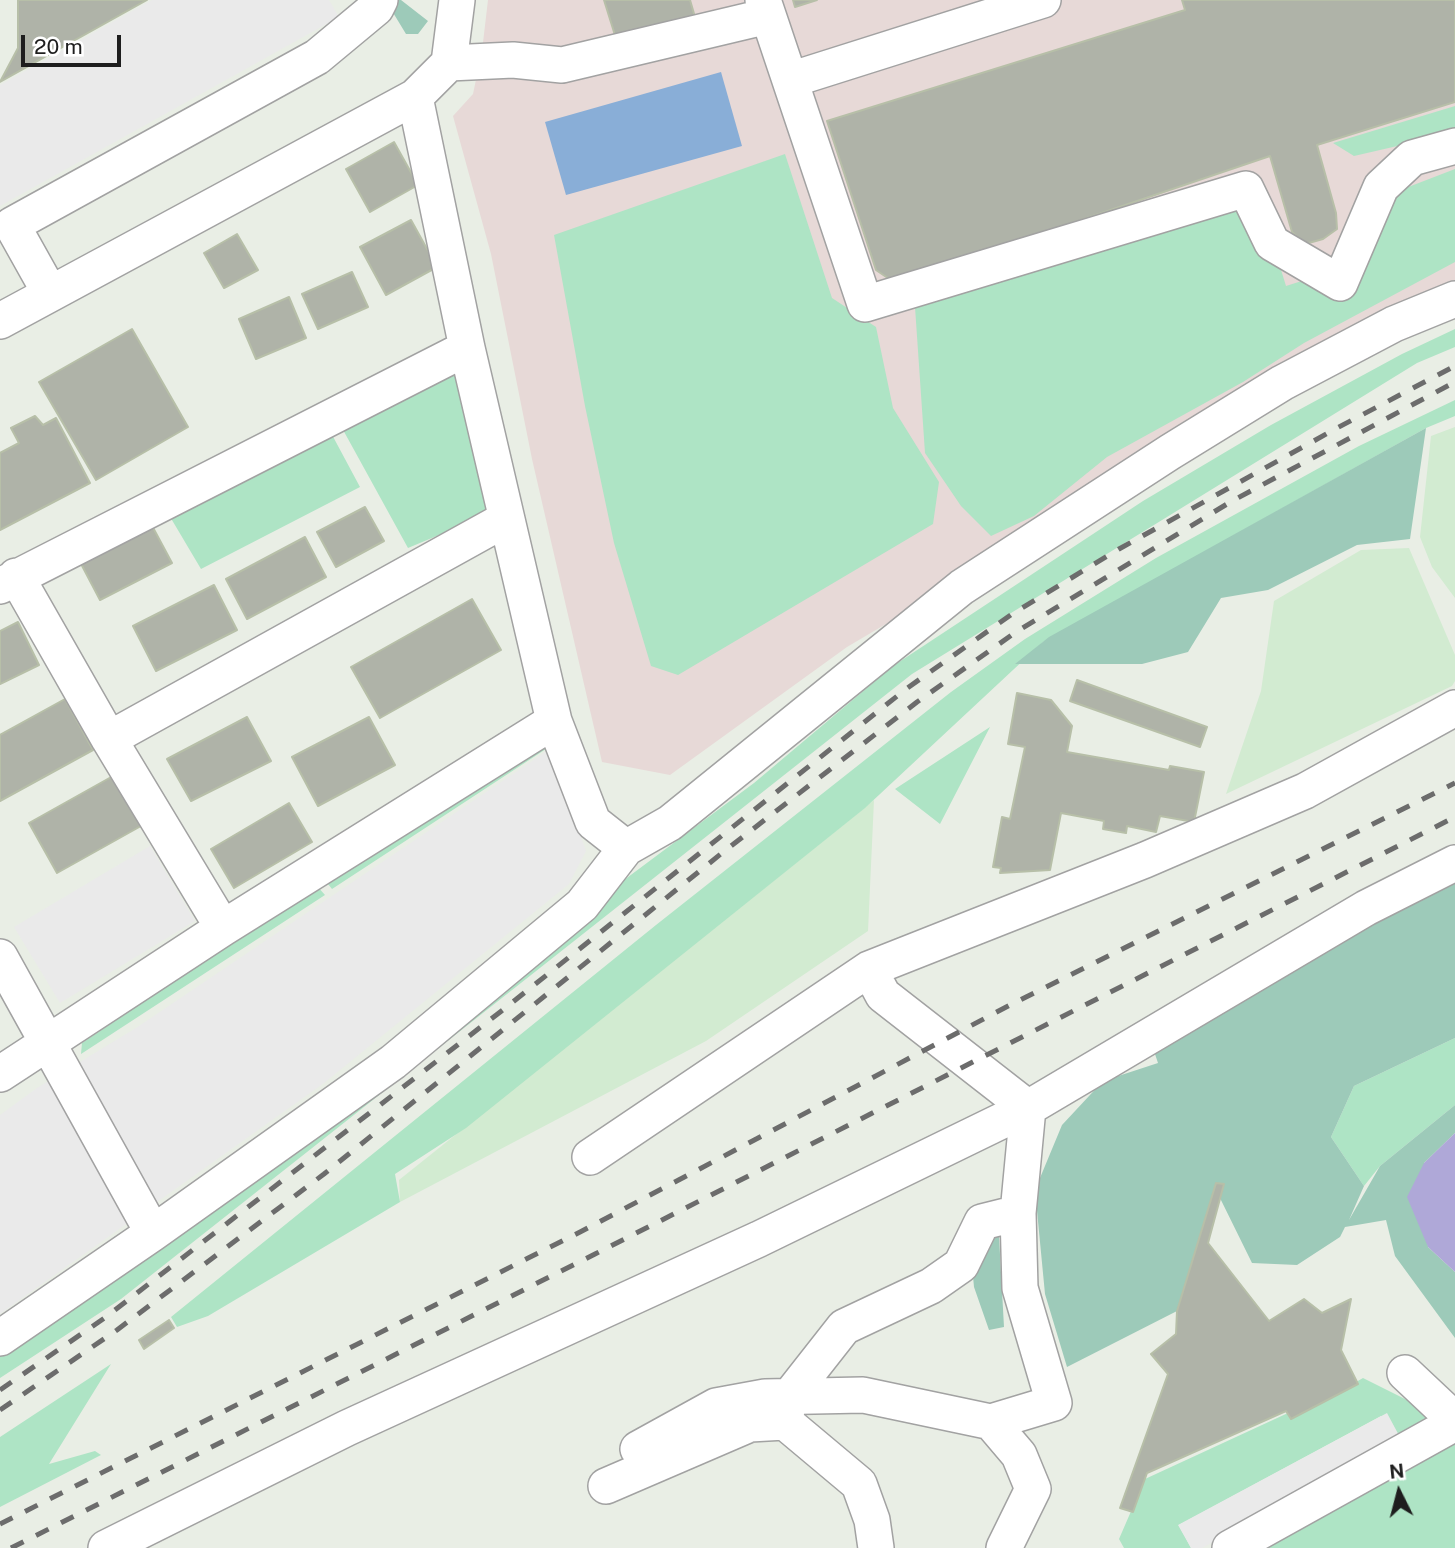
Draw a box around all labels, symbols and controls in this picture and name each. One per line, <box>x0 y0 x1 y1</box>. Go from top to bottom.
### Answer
scale bar <box>24 21 124 65</box>
text: 20 m <box>34 34 83 59</box>
north arrow <box>1364 1457 1434 1527</box>
text: N <box>1388 1459 1405 1483</box>

